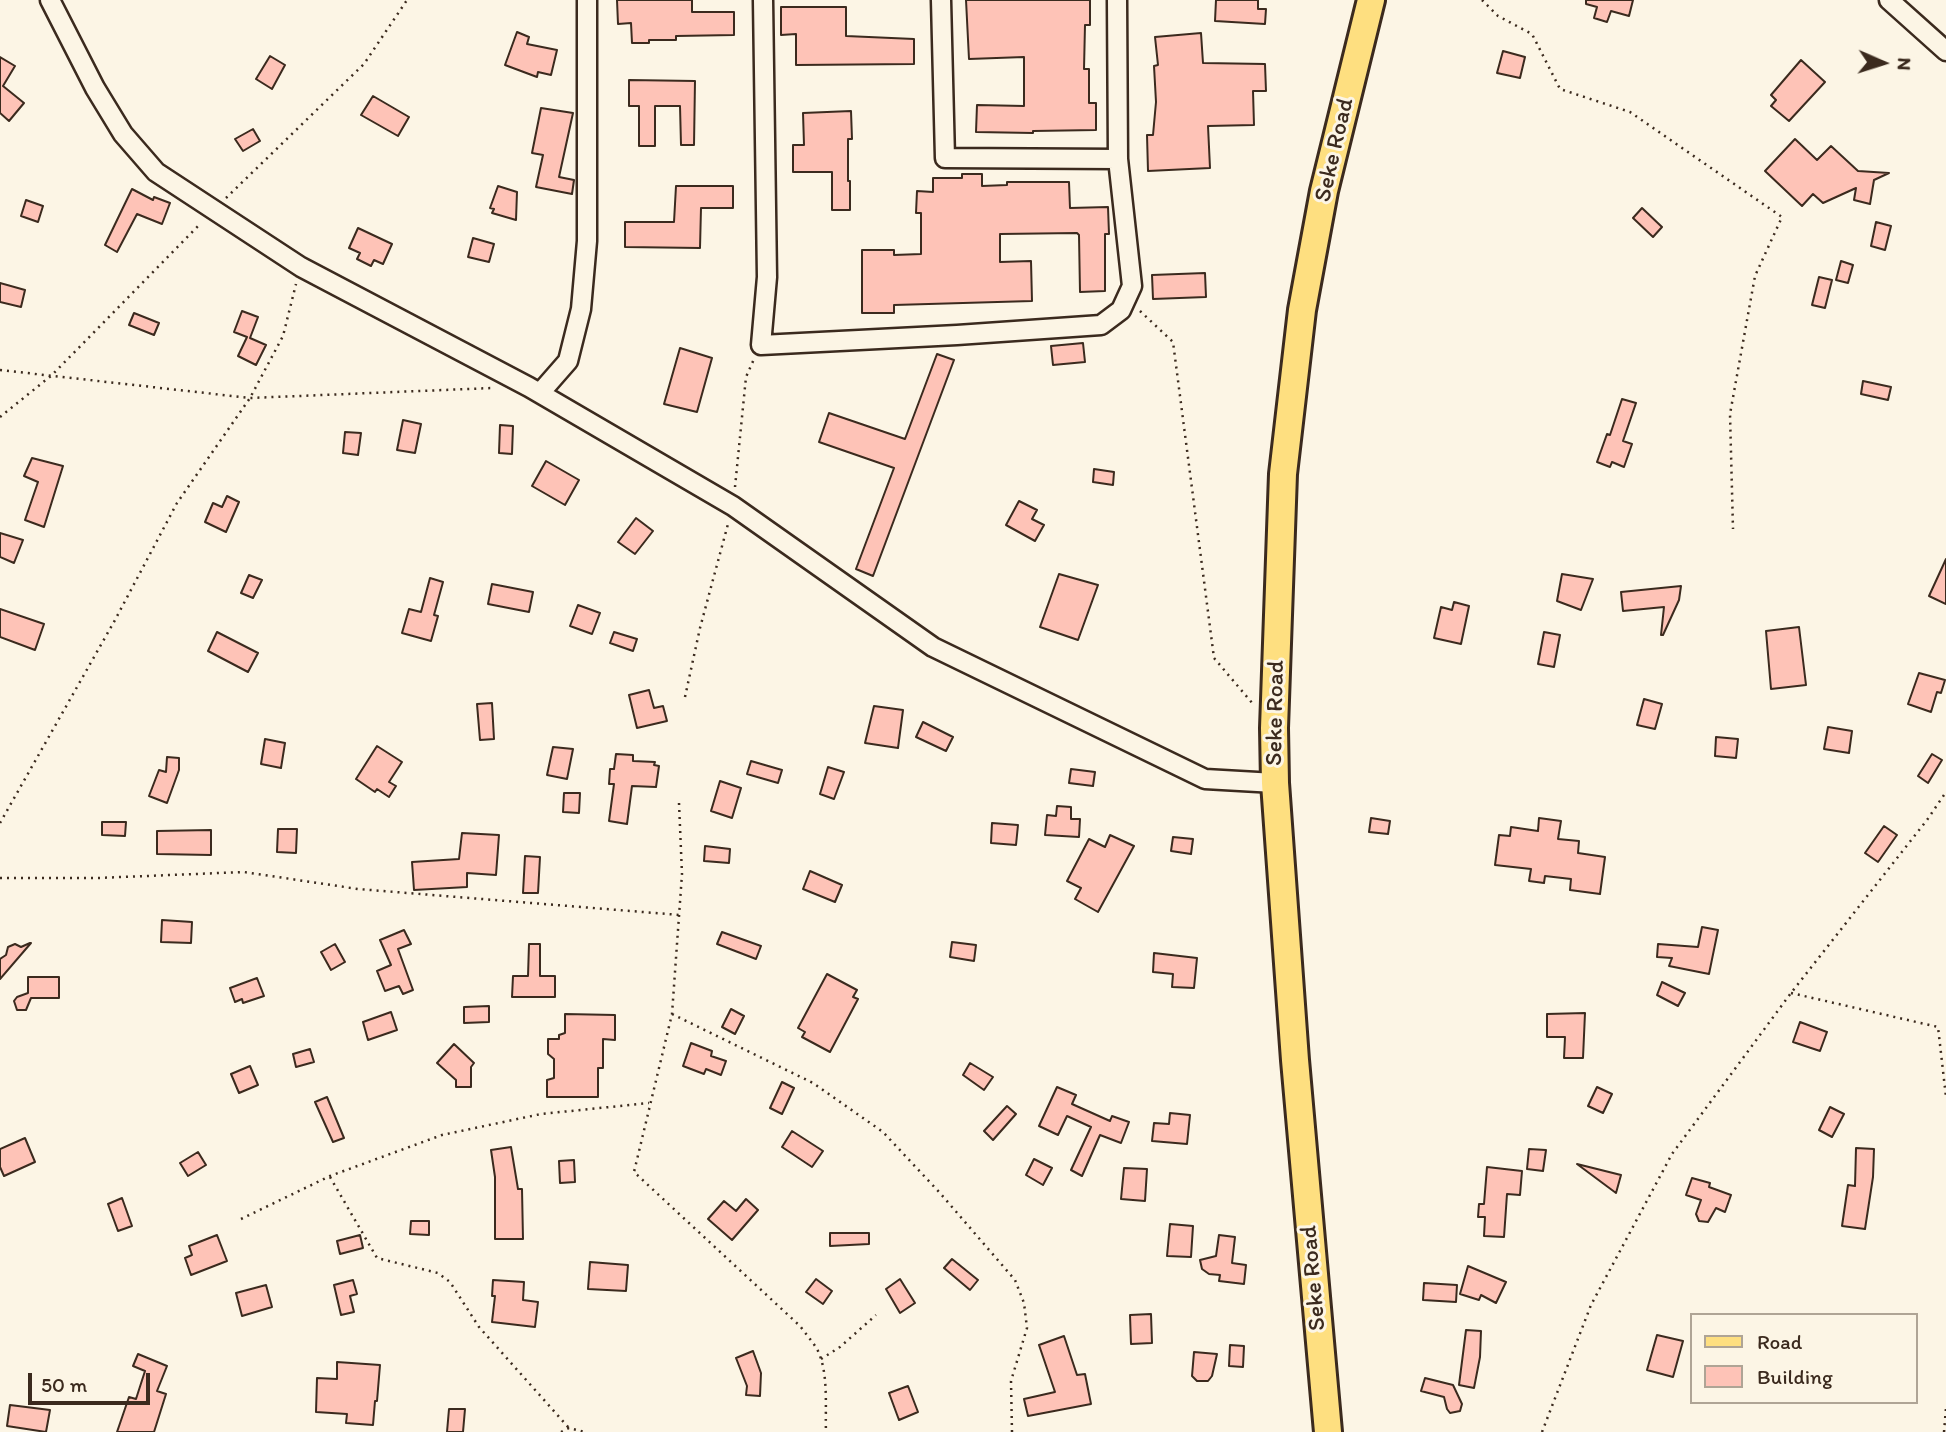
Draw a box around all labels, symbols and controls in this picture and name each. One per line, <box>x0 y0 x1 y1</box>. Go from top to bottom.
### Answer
north arrow <box>1848 28 1918 98</box>
text: N <box>1893 57 1916 71</box>
street label: Seke Road <box>1309 95 1361 205</box>
street label: Seke Road <box>1261 660 1291 766</box>
street label: Seke Road <box>1295 1224 1333 1332</box>
legend <box>1690 1313 1918 1404</box>
text: Road <box>1757 1329 1802 1354</box>
scale bar <box>32 1358 154 1402</box>
text: Building <box>1757 1364 1833 1389</box>
text: 50 m <box>41 1372 87 1397</box>

